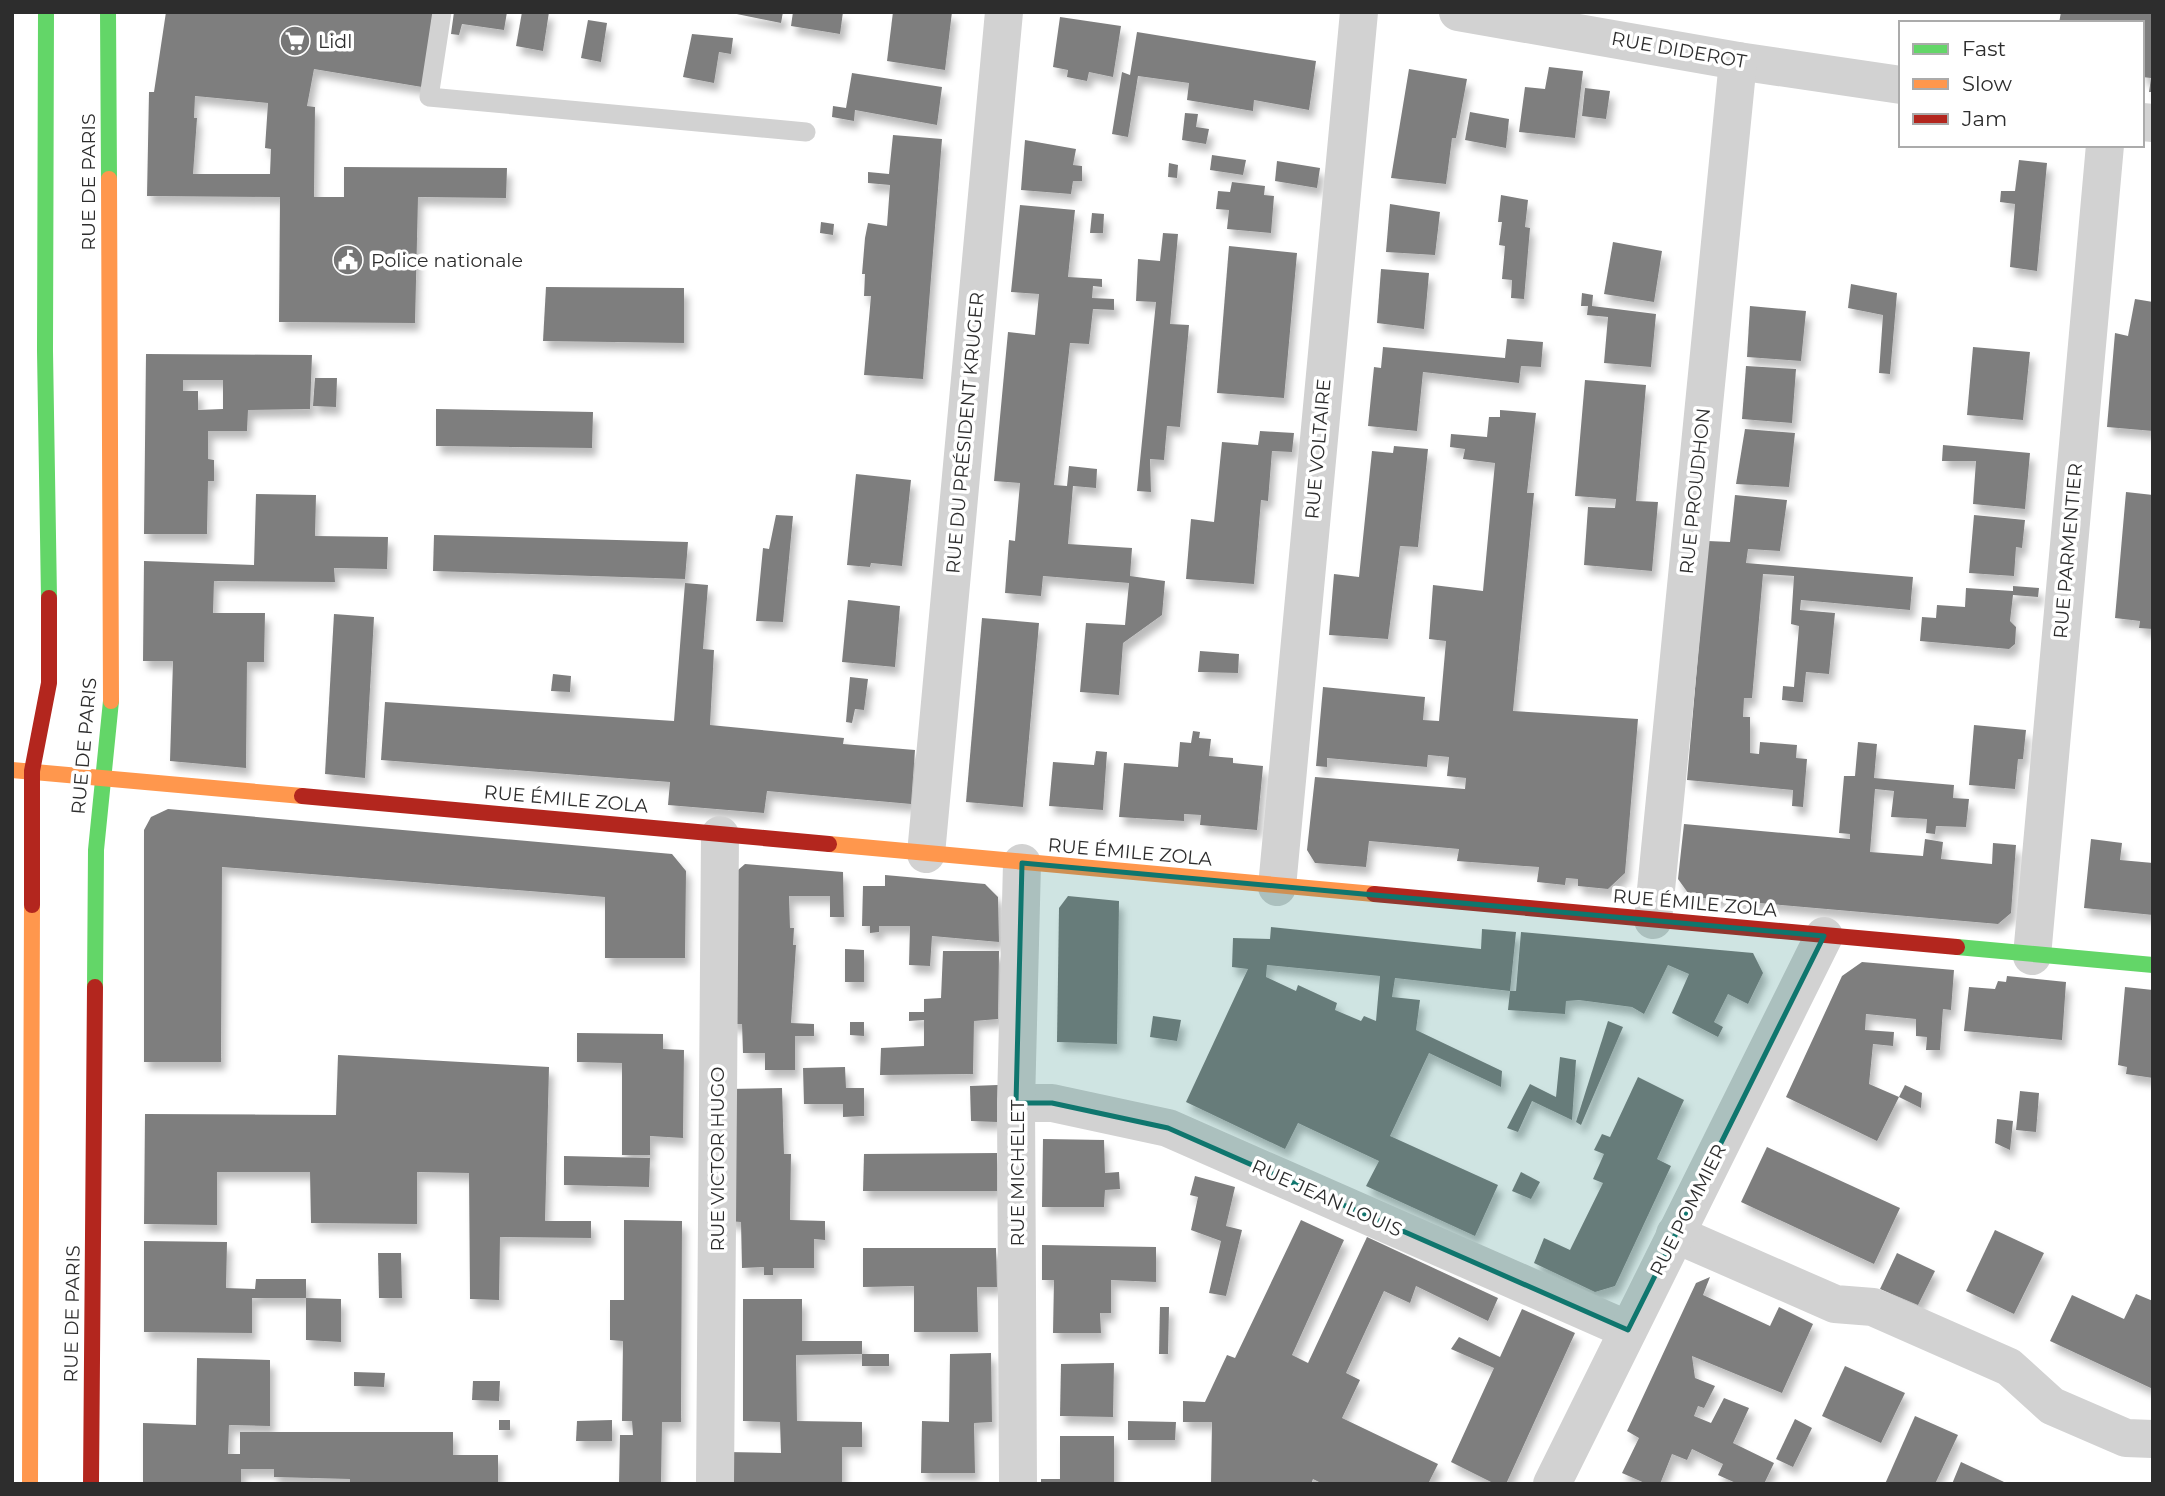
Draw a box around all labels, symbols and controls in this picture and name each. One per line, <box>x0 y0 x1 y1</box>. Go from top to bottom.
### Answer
legend <box>1899 21 2144 147</box>
supermarket icon: Lidl <box>278 24 312 58</box>
street label: RUE DIDEROT <box>1610 27 1748 73</box>
place label: Lidl <box>318 30 352 53</box>
text: Fast <box>1962 36 2006 61</box>
text: Slow <box>1962 71 2012 96</box>
text: Jam <box>1961 106 2007 131</box>
street label: RUE DE PARIS <box>77 113 100 251</box>
public building icon: Police nationale <box>331 243 365 277</box>
place label: Police nationale <box>371 249 523 272</box>
street label: RUE DU PRÉSIDENT KRUGER <box>941 291 989 575</box>
street label: RUE VOLTAIRE <box>1300 378 1336 520</box>
street label: RUE PROUDHON <box>1675 407 1715 575</box>
street label: RUE PARMENTIER <box>2049 462 2087 640</box>
street label: RUE DE PARIS <box>67 677 101 815</box>
street label: RUE ÉMILE ZOLA <box>483 780 650 818</box>
street label: RUE ÉMILE ZOLA <box>1047 833 1214 871</box>
street label: RUE ÉMILE ZOLA <box>1612 884 1779 922</box>
street label: RUE VICTOR HUGO <box>706 1067 729 1251</box>
street label: RUE MICHELET <box>1006 1100 1029 1246</box>
street label: RUE POMMIER <box>1645 1140 1731 1280</box>
street label: RUE JEAN LOUIS <box>1248 1155 1406 1241</box>
street label: RUE DE PARIS <box>59 1245 85 1383</box>

